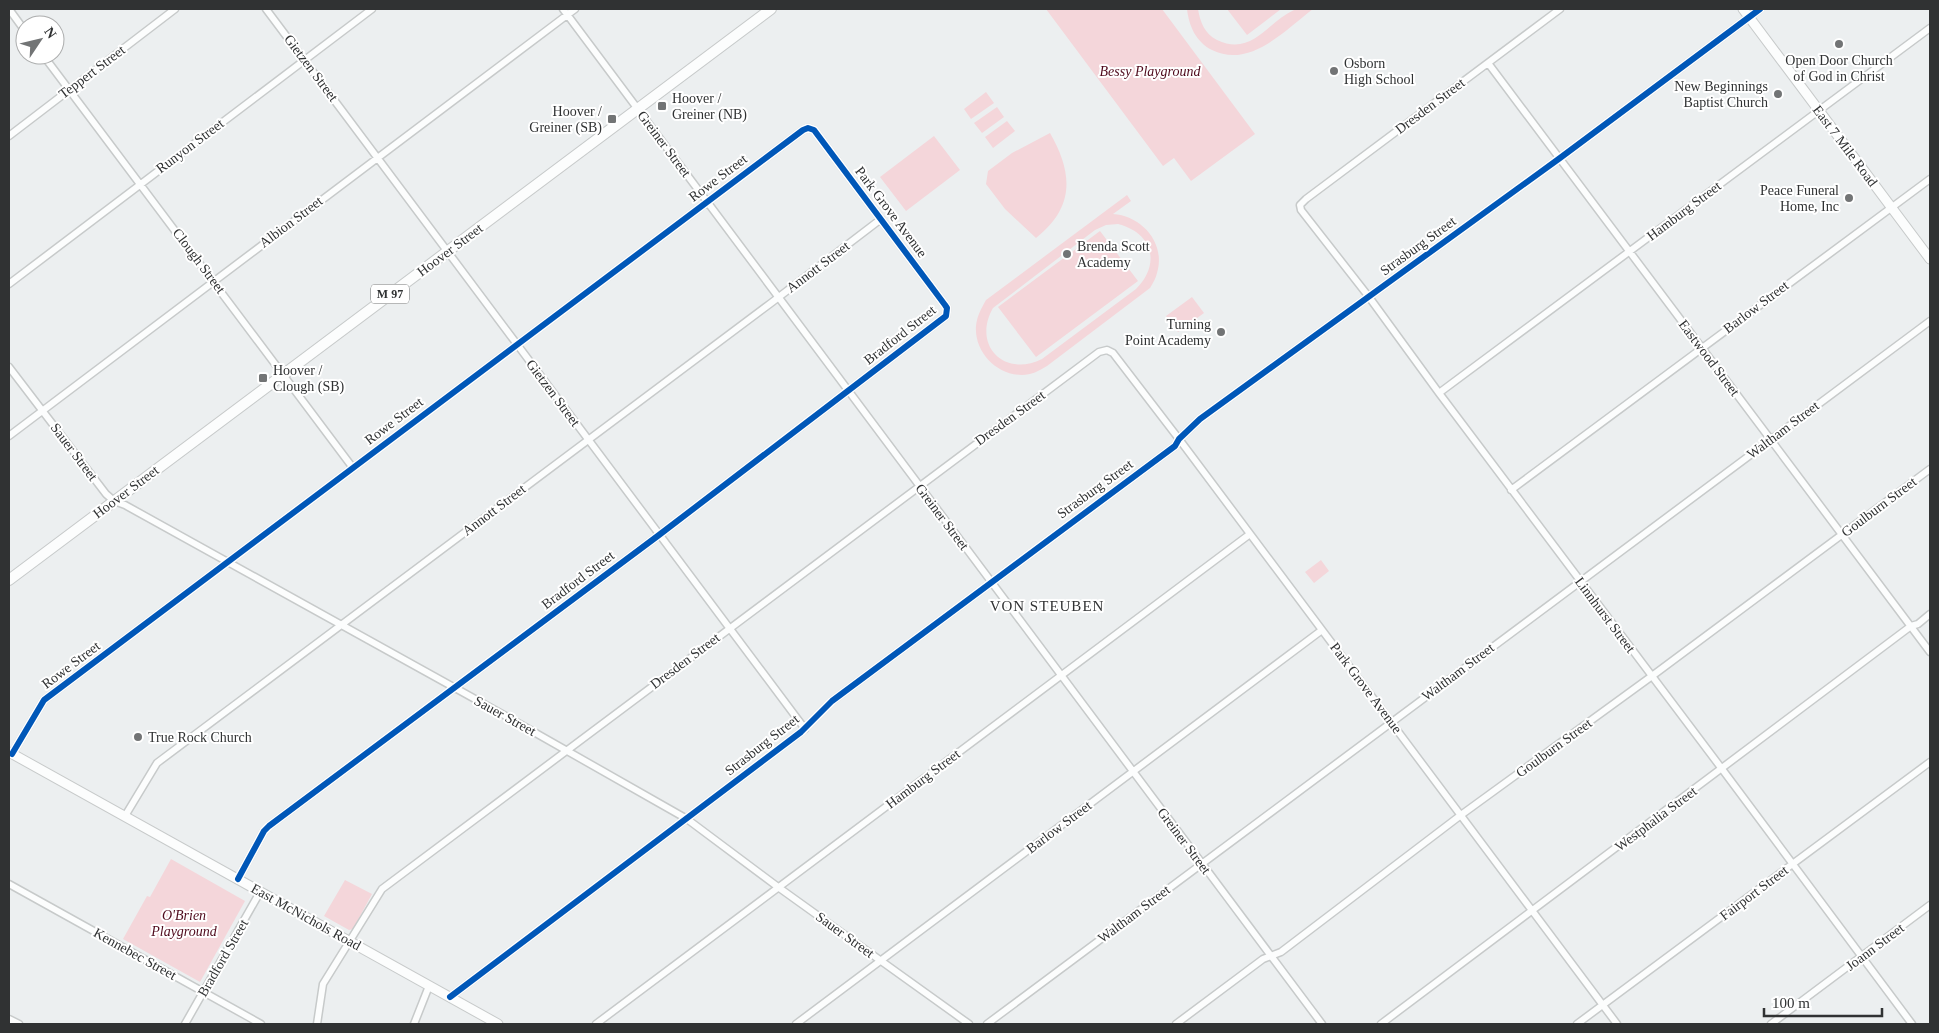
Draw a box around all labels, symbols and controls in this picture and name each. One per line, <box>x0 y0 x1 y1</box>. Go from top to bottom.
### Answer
north arrow <box>15 15 65 65</box>
text: N <box>41 24 59 41</box>
street label: Gietzen Street <box>281 32 341 104</box>
marker: Open Door Church of God in Christ <box>1833 38 1845 50</box>
street label: Teppert Street <box>56 42 128 102</box>
place label: Open Door Church of God in Christ <box>1785 53 1893 84</box>
place label: Osborn High School <box>1344 56 1415 87</box>
park label: Bessy Playground <box>1100 64 1201 79</box>
marker: Osborn High School <box>1328 65 1340 77</box>
street label: Dresden Street <box>1392 75 1468 137</box>
place label: New Beginnings Baptist Church <box>1674 79 1768 110</box>
marker: New Beginnings Baptist Church <box>1772 88 1784 100</box>
place label: Hoover / Greiner (NB) <box>672 91 747 123</box>
marker: Hoover / Greiner (NB) <box>656 100 668 112</box>
street label: East 7 Mile Road <box>1810 103 1880 189</box>
place label: Hoover / Greiner (SB) <box>529 104 602 136</box>
street label: Greiner Street <box>634 108 694 180</box>
marker: Hoover / Greiner (SB) <box>606 113 618 125</box>
street label: Runyon Street <box>153 116 227 176</box>
street label: Rowe Street <box>686 151 750 205</box>
street label: Park Grove Avenue <box>852 164 930 260</box>
street label: Hamburg Street <box>1644 178 1724 244</box>
place label: Peace Funeral Home, Inc <box>1760 183 1839 214</box>
marker: Peace Funeral Home, Inc <box>1843 192 1855 204</box>
street label: Albion Street <box>257 193 326 251</box>
street label: Strasburg Street <box>1377 214 1459 278</box>
street label: Hoover Street <box>414 220 486 280</box>
street label: Clough Street <box>170 226 228 296</box>
street label: Annott Street <box>784 238 853 296</box>
place label: Brenda Scott Academy <box>1077 239 1150 270</box>
marker: Brenda Scott Academy <box>1061 248 1073 260</box>
street label: Barlow Street <box>1721 278 1791 336</box>
road number: M 97 <box>371 284 409 304</box>
street label: Bradford Street <box>861 302 939 368</box>
place label: Turning Point Academy <box>1125 317 1211 348</box>
street label: Eastwood Street <box>1676 317 1743 399</box>
marker: Turning Point Academy <box>1215 326 1227 338</box>
street label: Gietzen Street <box>523 357 583 429</box>
place label: Hoover / Clough (SB) <box>273 363 345 395</box>
marker: Hoover / Clough (SB) <box>257 372 269 384</box>
street label: Dresden Street <box>972 388 1048 448</box>
street label: Rowe Street <box>362 394 426 448</box>
street label: Waltham Street <box>1744 398 1822 462</box>
street label: Sauer Street <box>48 420 101 484</box>
street label: Strasburg Street <box>1054 457 1136 521</box>
street label: Hoover Street <box>90 462 162 522</box>
street label: Goulburn Street <box>1839 474 1919 540</box>
street label: Annott Street <box>460 481 529 539</box>
street label: Greiner Street <box>912 481 972 553</box>
street label: Bradford Street <box>539 548 617 612</box>
street label: Linnhurst Street <box>1572 574 1638 656</box>
district label: VON STEUBEN <box>990 598 1104 614</box>
street label: Dresden Street <box>647 630 723 692</box>
street label: Rowe Street <box>39 638 103 692</box>
street label: Park Grove Avenue <box>1327 640 1405 736</box>
street label: Waltham Street <box>1419 640 1497 704</box>
street label: Sauer Street <box>472 693 538 739</box>
street label: Strasburg Street <box>722 711 802 778</box>
street label: Goulburn Street <box>1513 715 1595 780</box>
place label: True Rock Church <box>148 730 252 745</box>
marker: True Rock Church <box>132 731 144 743</box>
street label: Hamburg Street <box>883 746 963 812</box>
street label: Westphalia Street <box>1612 783 1700 854</box>
street label: Barlow Street <box>1024 798 1094 856</box>
street label: Greiner Street <box>1154 805 1214 877</box>
street label: Fairport Street <box>1717 862 1791 923</box>
street label: East McNichols Road <box>249 881 363 953</box>
street label: Waltham Street <box>1095 882 1173 946</box>
park label: O'Brien Playground <box>150 908 218 939</box>
street label: Sauer Street <box>813 909 877 961</box>
street label: Bradford Street <box>195 917 251 999</box>
street label: Joann Street <box>1843 920 1907 974</box>
street label: Kennebec Street <box>91 925 179 983</box>
scale bar <box>1764 986 1882 1018</box>
text: 100 m <box>1772 995 1810 1011</box>

